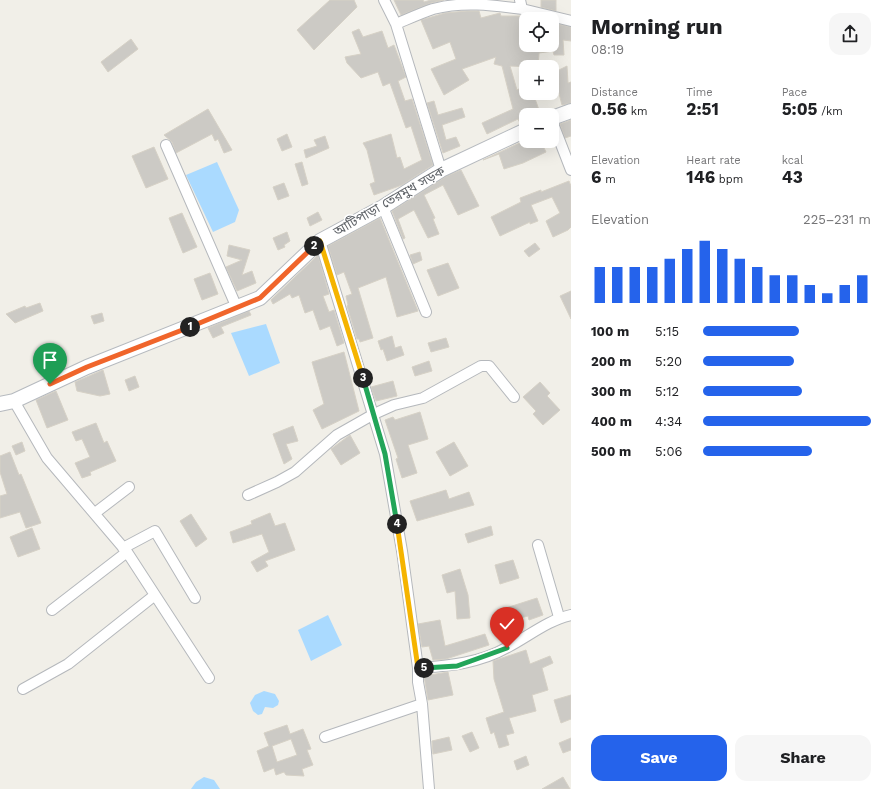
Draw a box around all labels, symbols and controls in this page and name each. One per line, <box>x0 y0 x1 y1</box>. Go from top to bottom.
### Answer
map controls <box>519 12 559 148</box>
button: locate <box>519 12 559 52</box>
button: share <box>829 13 871 55</box>
text: Morning run <box>591 14 723 39</box>
text: 08:19 <box>591 42 624 57</box>
button: + <box>519 60 559 100</box>
text: Distance <box>591 86 638 99</box>
text: Time <box>686 86 713 99</box>
text: Pace <box>782 86 807 99</box>
text: 0.56 <box>591 99 627 119</box>
text: 2:51 <box>686 99 719 119</box>
text: 5:05 <box>782 99 817 119</box>
text: km <box>627 105 648 118</box>
text: /km <box>817 105 843 118</box>
button: − <box>519 108 559 148</box>
text: Elevation <box>591 154 640 167</box>
text: Heart rate <box>686 154 741 167</box>
text: kcal <box>782 154 803 167</box>
street label: আটিপাড়া তেরমুখ সড়ক <box>330 163 448 240</box>
text: 6 <box>591 167 601 187</box>
text: 146 <box>686 167 715 187</box>
text: 43 <box>782 167 803 187</box>
text: m <box>601 173 616 186</box>
text: bpm <box>715 173 743 186</box>
text: Elevation <box>591 212 649 227</box>
text: 225–231 m <box>803 212 871 227</box>
pin: 2 <box>304 236 324 256</box>
text: 2 <box>311 239 317 252</box>
pin: 1 <box>180 317 200 337</box>
text: 1 <box>188 320 192 333</box>
text: 100 m <box>591 324 629 339</box>
text: 5:15 <box>655 324 679 339</box>
pin <box>33 343 67 384</box>
icon: arrive <box>39 349 61 371</box>
text: 200 m <box>591 354 631 369</box>
text: 5:20 <box>655 354 682 369</box>
pin: 3 <box>353 368 373 388</box>
text: 3 <box>360 371 366 384</box>
text: 300 m <box>591 384 631 399</box>
text: 5:12 <box>655 384 679 399</box>
text: 400 m <box>591 414 632 429</box>
text: 4:34 <box>655 414 682 429</box>
text: 500 m <box>591 444 631 459</box>
text: 5:06 <box>655 444 682 459</box>
pin: 4 <box>387 514 407 534</box>
text: 4 <box>393 517 401 530</box>
pin <box>490 607 524 648</box>
icon: check <box>496 613 518 635</box>
pin: 5 <box>414 658 434 678</box>
text: 5 <box>421 661 427 674</box>
button: Save <box>591 735 727 781</box>
button: Share <box>735 735 871 781</box>

